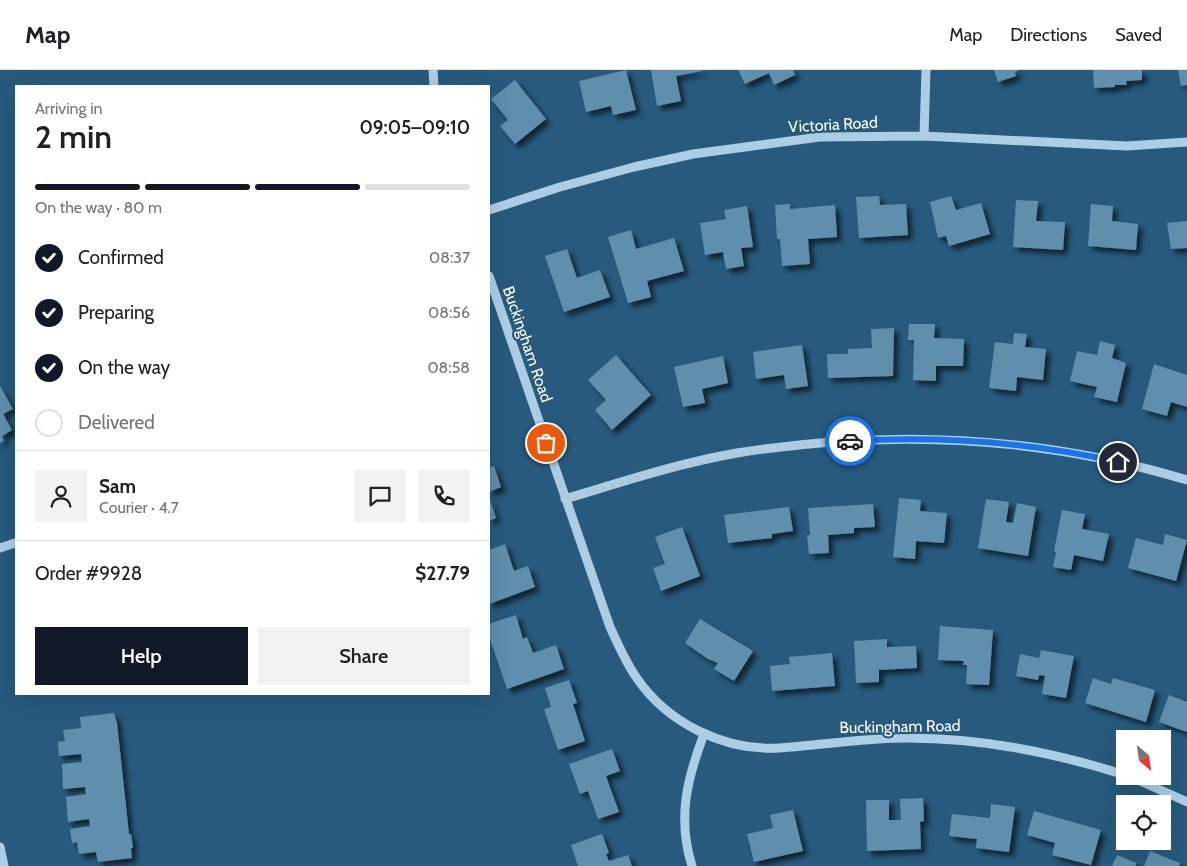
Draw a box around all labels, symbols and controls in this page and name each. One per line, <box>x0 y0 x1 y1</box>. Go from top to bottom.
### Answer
text: Map <box>25 20 71 49</box>
text: Map <box>949 24 982 46</box>
text: Directions <box>1010 24 1087 46</box>
text: Saved <box>1115 24 1162 46</box>
text: Arriving in <box>35 99 102 118</box>
street label: Victoria Road <box>788 113 878 136</box>
text: 09:05–09:10 <box>360 116 470 139</box>
text: 2 min <box>35 117 112 156</box>
text: On the way · 80 m <box>35 198 162 217</box>
icon: check <box>35 244 63 272</box>
text: Confirmed <box>78 246 164 269</box>
text: 08:37 <box>429 248 470 267</box>
street label: Buckingham Road <box>499 284 556 405</box>
icon: check <box>35 299 63 327</box>
text: Preparing <box>78 301 154 324</box>
text: 08:56 <box>428 303 470 322</box>
icon: check <box>35 354 63 382</box>
text: On the way <box>78 356 170 379</box>
text: 08:58 <box>427 358 470 377</box>
text: Delivered <box>78 411 155 434</box>
courier <box>825 416 875 466</box>
pin <box>525 422 567 464</box>
icon: car <box>836 427 864 455</box>
icon: bag <box>532 429 560 457</box>
pin <box>1097 441 1139 483</box>
icon: home <box>1104 448 1132 476</box>
button: person <box>35 470 87 522</box>
button: chat <box>354 470 406 522</box>
button: phone <box>418 470 470 522</box>
text: Sam <box>99 475 136 498</box>
text: Courier · 4.7 <box>99 498 179 517</box>
text: Order #9928 <box>35 562 142 585</box>
text: $27.79 <box>415 562 470 585</box>
button: Help <box>35 627 248 685</box>
button: Share <box>258 627 470 685</box>
street label: Buckingham Road <box>839 716 961 737</box>
north arrow <box>1116 730 1171 785</box>
map controls <box>1116 730 1171 850</box>
button: locate <box>1116 795 1171 850</box>

